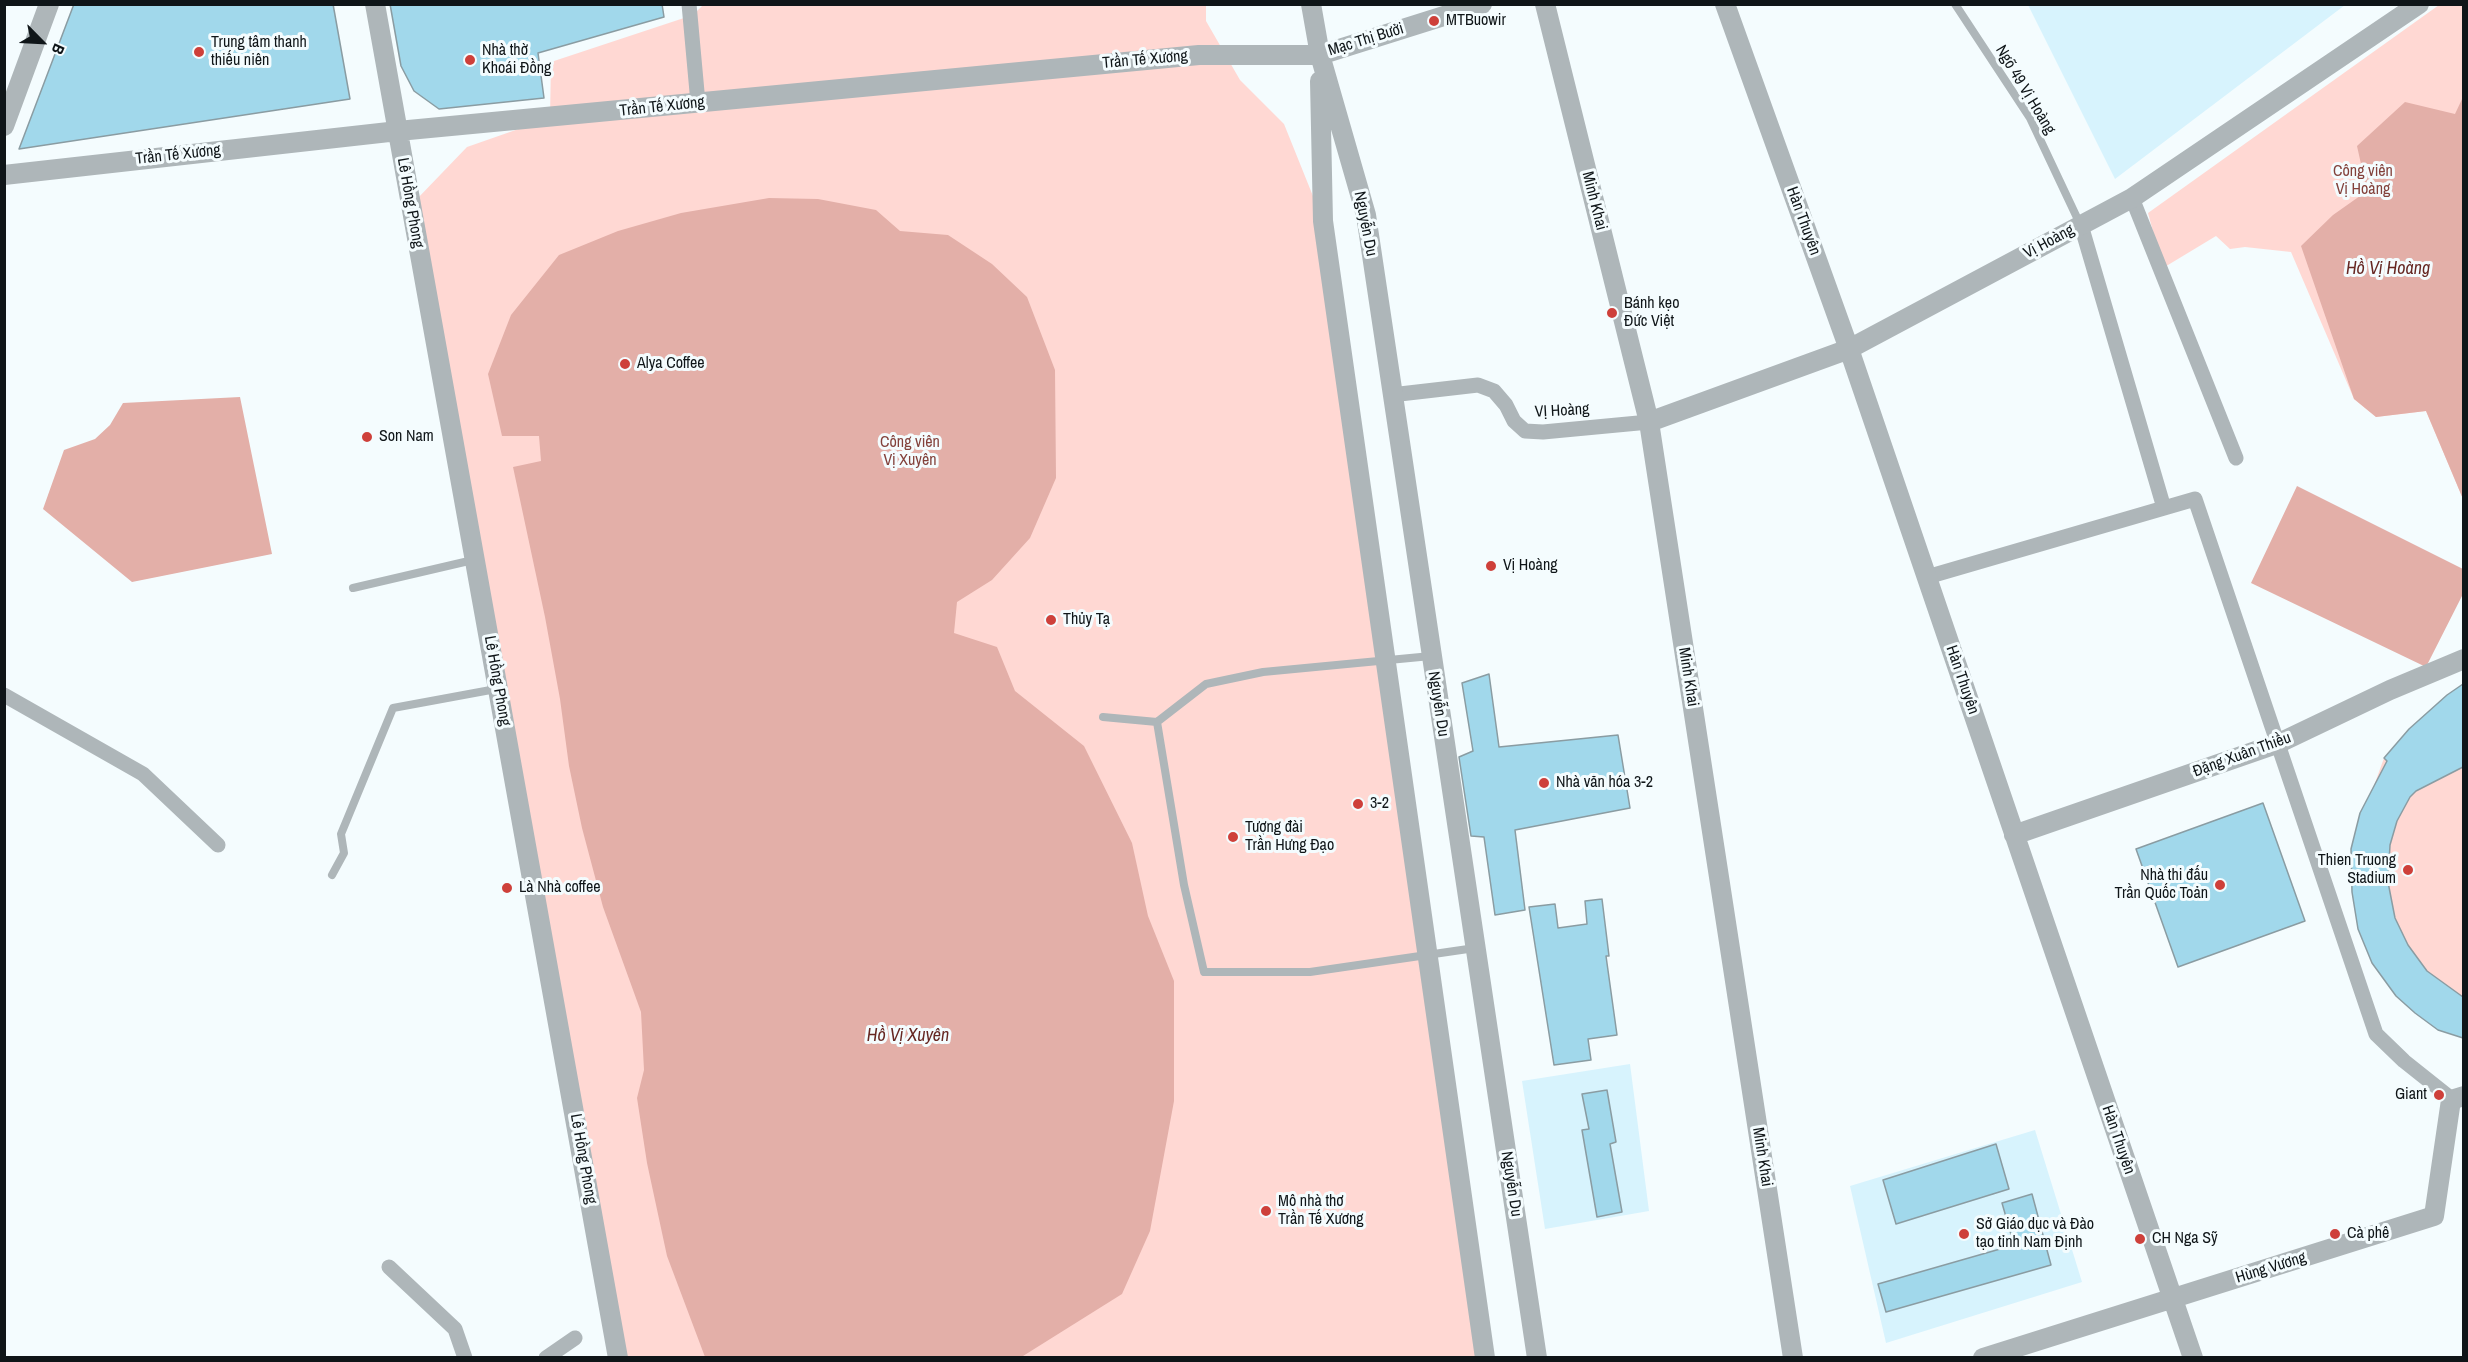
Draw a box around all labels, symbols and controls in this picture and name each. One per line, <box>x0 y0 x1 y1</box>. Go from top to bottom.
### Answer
place label: MTBuowir <box>1446 11 1506 31</box>
north arrow <box>12 12 72 72</box>
marker: MTBuowir <box>1427 14 1441 28</box>
street label: Mạc Thị Bưởi <box>1326 19 1406 61</box>
place label: Trung tâm thanh thiếu niên <box>211 33 307 71</box>
text: B <box>46 41 70 58</box>
place label: Nhà thờ Khoái Đồng <box>482 41 551 79</box>
street label: Ngõ 49 Vị Hoàng <box>1991 42 2059 138</box>
marker: Trung tâm thanh thiếu niên <box>192 45 206 59</box>
street label: Trần Tế Xương <box>1102 47 1188 73</box>
marker: Nhà thờ Khoái Đồng <box>463 53 477 67</box>
street label: Trần Tế Xương <box>618 93 706 121</box>
street label: Trần Tế Xương <box>134 141 222 169</box>
street label: Lê Hồng Phong <box>393 156 427 250</box>
park label: Công viên Vị Hoàng <box>2333 162 2393 200</box>
street label: Minh Khai <box>1577 170 1611 232</box>
street label: Hàn Thuyên <box>1782 184 1824 258</box>
street label: Nguyễn Du <box>1349 190 1381 258</box>
street label: Vị Hoàng <box>2020 221 2078 263</box>
water label: Hồ Vị Hoàng <box>2346 258 2430 280</box>
place label: Bánh kẹo Đức Việt <box>1624 294 1679 332</box>
marker: Bánh kẹo Đức Việt <box>1605 306 1619 320</box>
place label: Alya Coffee <box>637 354 705 374</box>
marker: Alya Coffee <box>618 357 632 371</box>
street label: VỊ Hoàng <box>1534 400 1590 422</box>
place label: Son Nam <box>379 427 434 447</box>
marker: Son Nam <box>360 430 374 444</box>
park label: Công viên Vị Xuyên <box>880 433 940 471</box>
place label: Vị Hoàng <box>1503 556 1557 576</box>
marker: Vị Hoàng <box>1484 559 1498 573</box>
place label: Thủy Tạ <box>1063 610 1110 630</box>
marker: Thủy Tạ <box>1044 613 1058 627</box>
street label: Lê Hồng Phong <box>480 634 514 728</box>
street label: Hàn Thuyên <box>1941 643 1983 717</box>
street label: Minh Khai <box>1674 646 1702 708</box>
street label: Nguyễn Du <box>1423 670 1453 738</box>
street label: Đặng Xuân Thiều <box>2190 728 2294 782</box>
place label: Nhà văn hóa 3-2 <box>1556 773 1653 793</box>
marker: Nhà văn hóa 3-2 <box>1537 776 1551 790</box>
place label: 3-2 <box>1370 794 1389 814</box>
marker: 3-2 <box>1351 797 1365 811</box>
place label: Tượng đài Trần Hưng Đạo <box>1245 818 1334 856</box>
marker: Tượng đài Trần Hưng Đạo <box>1226 830 1240 844</box>
place label: Thien Truong Stadium <box>2318 851 2396 889</box>
marker: Thien Truong Stadium <box>2401 863 2415 877</box>
place label: Nhà thi đấu Trần Quốc Toản <box>2114 866 2208 904</box>
place label: Là Nhà coffee <box>519 878 600 898</box>
marker: Nhà thi đấu Trần Quốc Toản <box>2213 878 2227 892</box>
marker: Là Nhà coffee <box>500 881 514 895</box>
water label: Hồ Vị Xuyên <box>867 1025 949 1047</box>
place label: Giant <box>2395 1085 2427 1105</box>
marker: Giant <box>2432 1088 2446 1102</box>
street label: Hàn Thuyên <box>2097 1103 2139 1177</box>
street label: Lê Hồng Phong <box>566 1112 600 1206</box>
street label: Minh Khai <box>1748 1126 1776 1188</box>
street label: Nguyễn Du <box>1496 1150 1526 1218</box>
place label: Mộ nhà thơ Trần Tế Xương <box>1278 1192 1364 1230</box>
marker: Mộ nhà thơ Trần Tế Xương <box>1259 1204 1273 1218</box>
place label: Sở Giáo dục và Đào tạo tỉnh Nam Định <box>1976 1215 2094 1253</box>
place label: Cà phê <box>2347 1224 2389 1244</box>
marker: Sở Giáo dục và Đào tạo tỉnh Nam Định <box>1957 1227 1971 1241</box>
marker: Cà phê <box>2328 1227 2342 1241</box>
place label: CH Nga Sỹ <box>2152 1229 2218 1249</box>
marker: CH Nga Sỹ <box>2133 1232 2147 1246</box>
street label: Hùng Vương <box>2234 1248 2308 1288</box>

